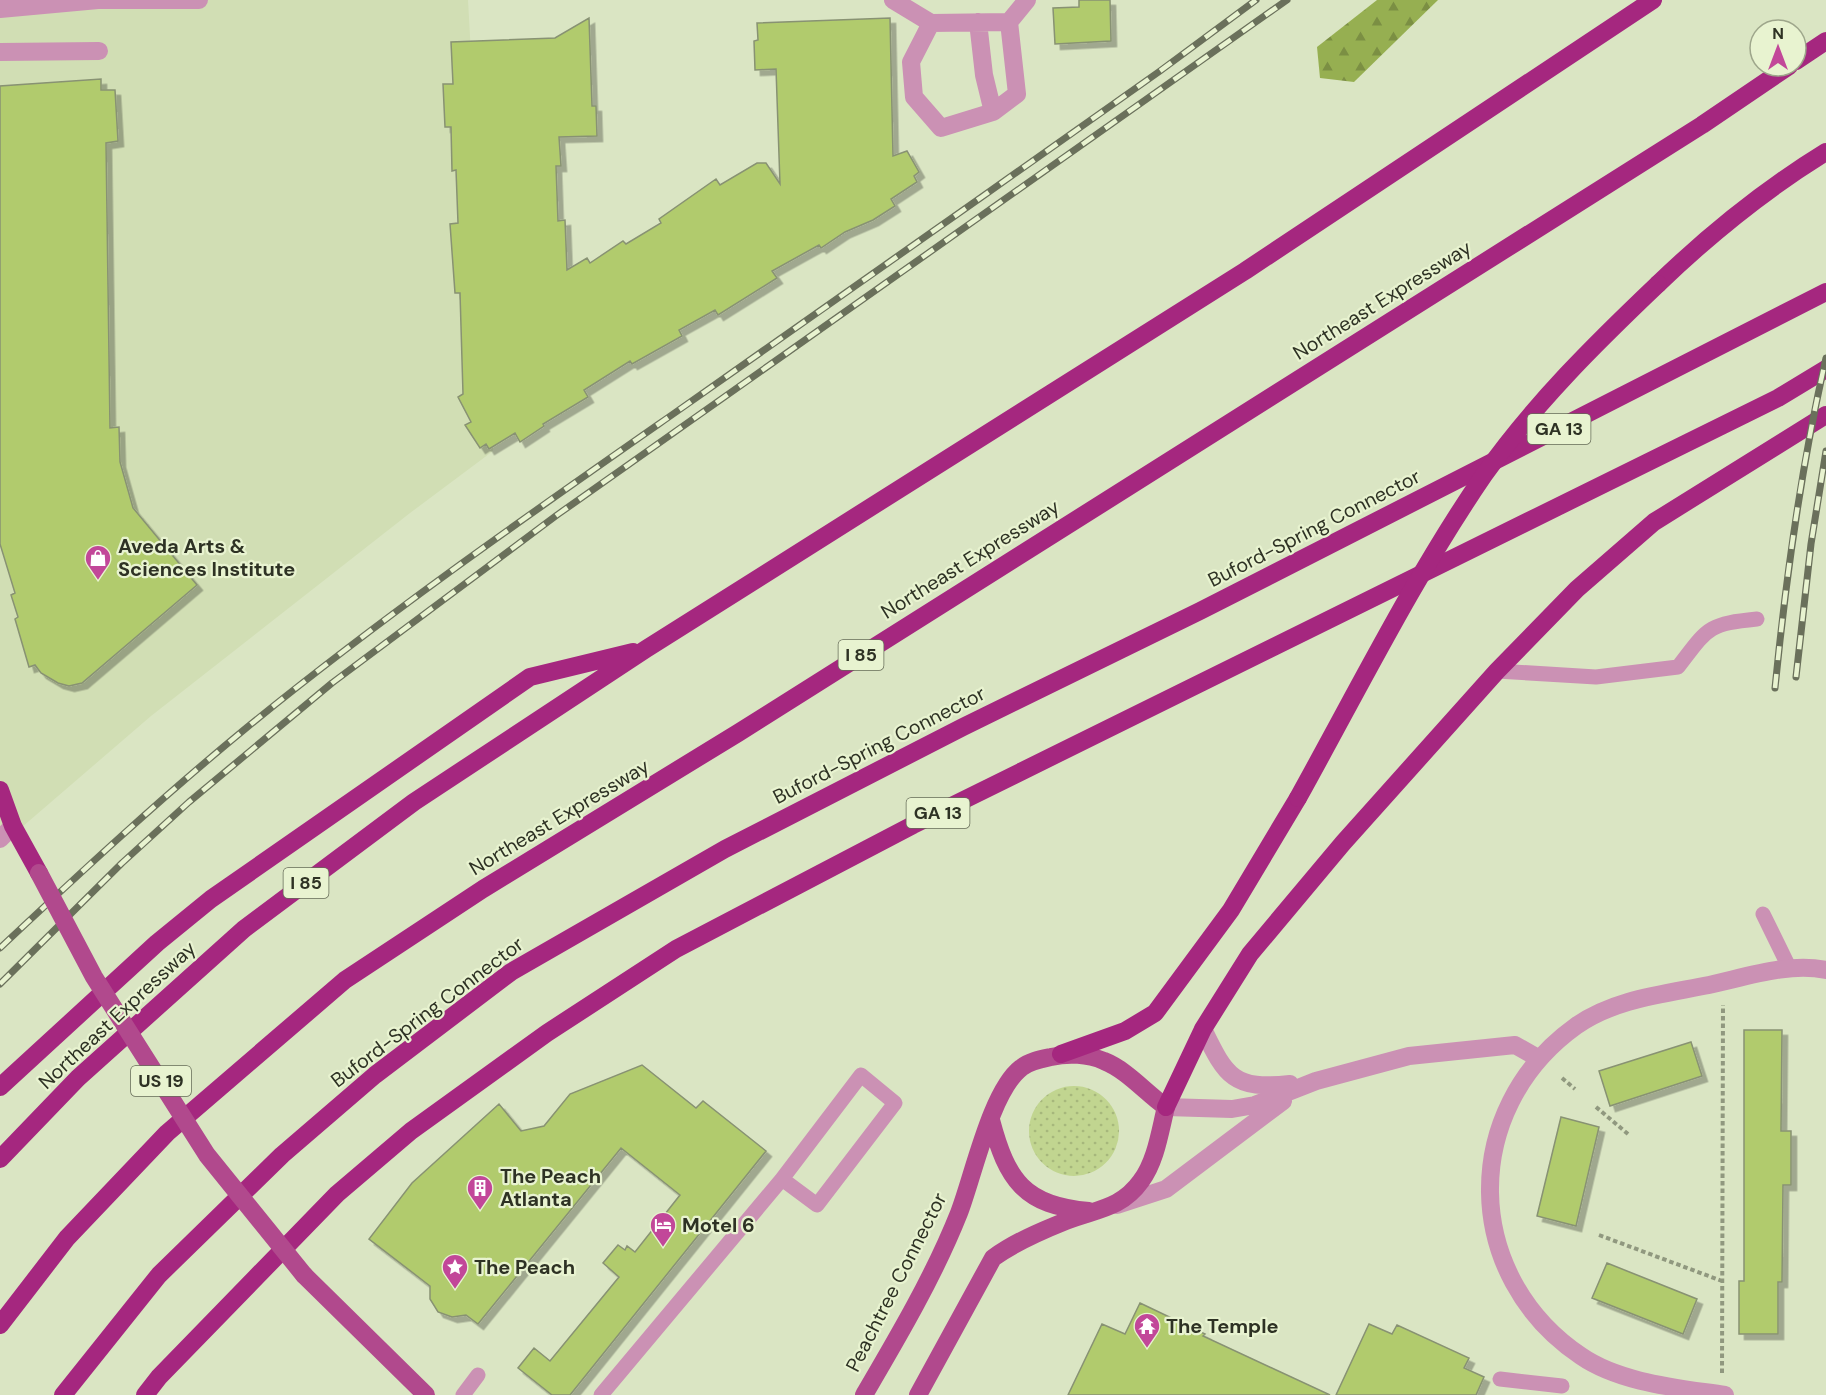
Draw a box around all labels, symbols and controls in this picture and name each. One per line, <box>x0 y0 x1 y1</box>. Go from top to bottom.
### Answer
north arrow <box>1748 18 1808 78</box>
text: N <box>1772 23 1784 44</box>
street label: Northeast Expressway <box>1288 234 1476 366</box>
road number: GA 13 <box>1528 414 1590 444</box>
street label: Buford-Spring Connector <box>1203 463 1425 593</box>
street label: Northeast Expressway <box>876 493 1064 625</box>
place label: Aveda Arts & Sciences Institute <box>118 533 295 582</box>
shop icon: Aveda Arts & Sciences Institute <box>83 543 113 581</box>
road number: I 85 <box>838 640 884 670</box>
street label: Buford-Spring Connector <box>768 680 990 810</box>
street label: Northeast Expressway <box>464 753 654 881</box>
road number: GA 13 <box>906 798 970 828</box>
road number: I 85 <box>284 868 328 898</box>
street label: Buford-Spring Connector <box>325 931 529 1093</box>
street label: Northeast Expressway <box>33 935 201 1095</box>
road number: US 19 <box>131 1066 191 1096</box>
place label: The Peach Atlanta <box>500 1163 601 1212</box>
building icon: The Peach Atlanta <box>465 1173 495 1211</box>
street label: Peachtree Connector <box>840 1188 952 1376</box>
hotel icon: Motel 6 <box>648 1210 678 1248</box>
place label: Motel 6 <box>682 1212 755 1238</box>
place icon: The Peach <box>440 1252 470 1290</box>
place label: The Peach <box>474 1254 575 1280</box>
temple icon: The Temple <box>1132 1311 1162 1349</box>
place label: The Temple <box>1166 1313 1279 1339</box>

